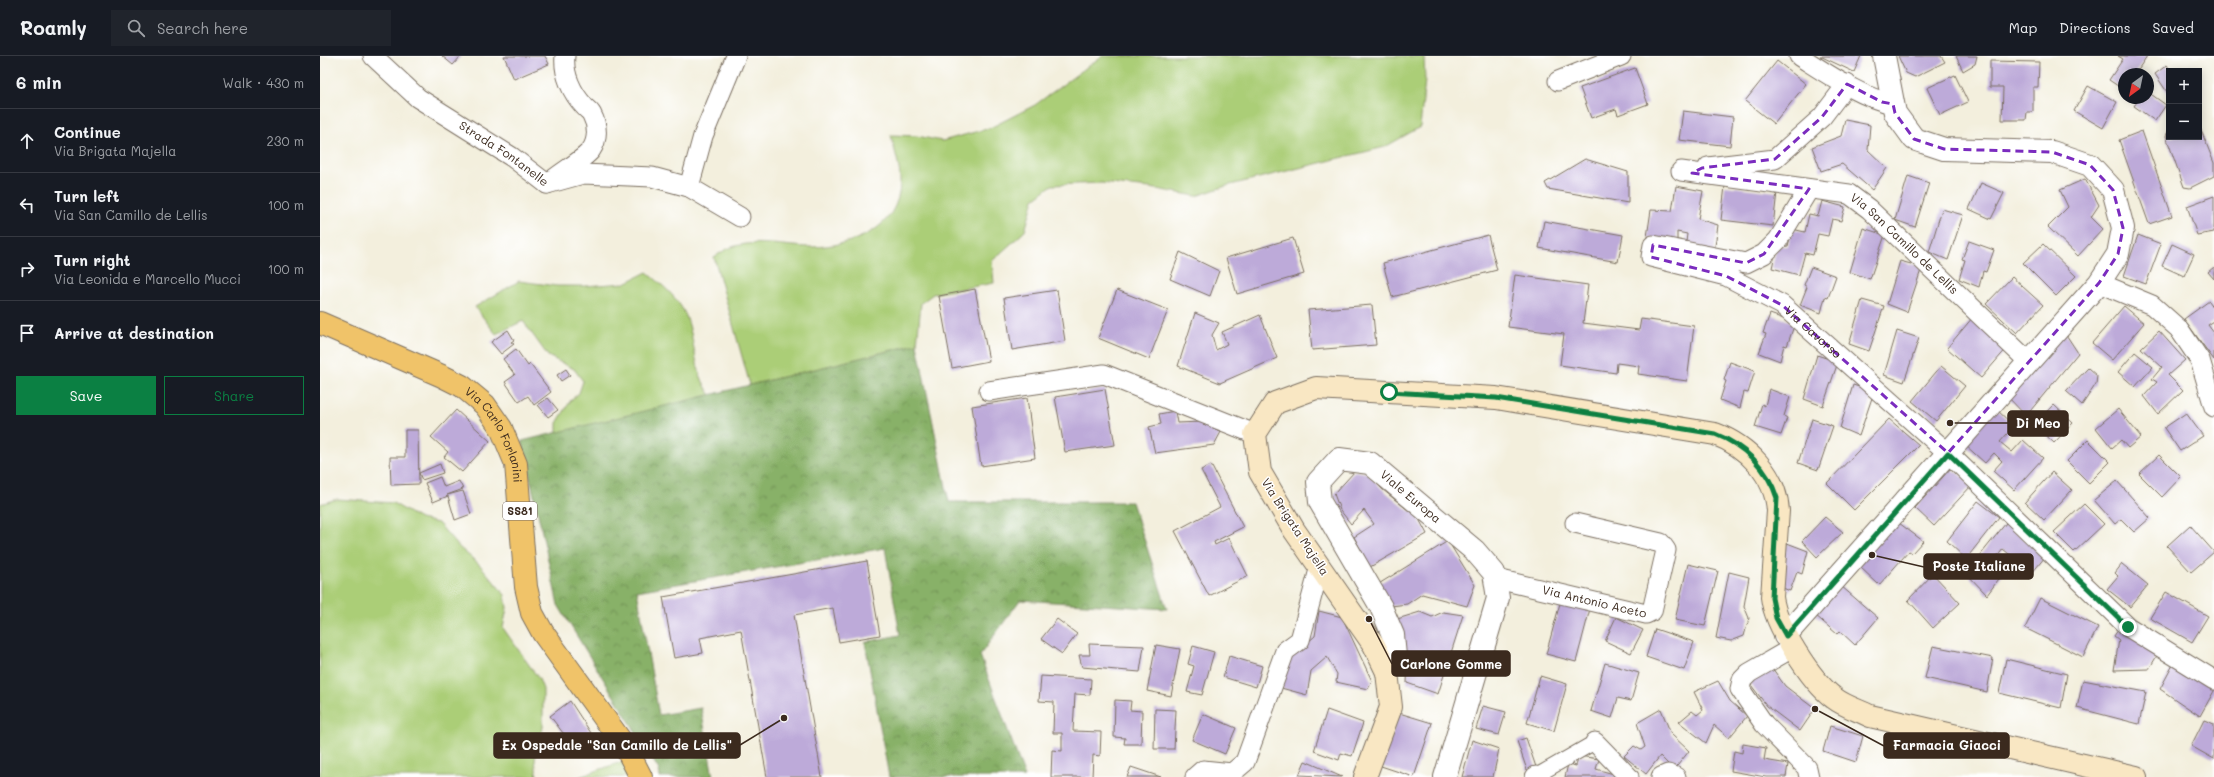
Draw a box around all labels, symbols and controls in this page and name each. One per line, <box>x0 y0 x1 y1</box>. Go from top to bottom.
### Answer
search box <box>111 10 391 46</box>
text: Roamly <box>20 15 87 40</box>
icon: search <box>125 17 147 39</box>
text: Search here <box>157 18 248 38</box>
text: Map <box>2009 18 2037 37</box>
text: Directions <box>2059 18 2130 37</box>
text: Saved <box>2152 18 2194 37</box>
north arrow <box>2118 68 2154 104</box>
map controls <box>2166 68 2202 140</box>
button: + <box>2166 68 2202 104</box>
text: 6 min <box>16 71 61 93</box>
text: Walk · 430 m <box>223 74 304 91</box>
button: − <box>2166 104 2202 140</box>
street label: Strada Fontanelle <box>456 117 552 189</box>
text: Continue <box>54 122 121 142</box>
icon: ahead <box>16 130 38 152</box>
text: 230 m <box>267 132 304 149</box>
text: Via Brigata Majella <box>54 142 176 159</box>
text: Turn left <box>54 186 119 206</box>
street label: Via San Camillo de Lellis <box>1848 189 1962 297</box>
icon: left <box>16 194 38 216</box>
text: 100 m <box>268 196 304 213</box>
text: Via San Camillo de Lellis <box>54 206 208 223</box>
text: Turn right <box>54 250 131 270</box>
icon: right <box>16 258 38 280</box>
text: 100 m <box>268 260 304 277</box>
text: Via Leonida e Marcello Mucci <box>54 270 241 287</box>
street label: Via Cavorso <box>1781 302 1845 361</box>
icon: arrive <box>16 322 38 344</box>
text: Arrive at destination <box>54 323 214 343</box>
button: Save <box>16 376 156 415</box>
button: Share <box>164 376 304 415</box>
street label: Via Carlo Forlanini <box>462 383 526 483</box>
route start <box>1380 383 1398 401</box>
callout: Di Meo <box>2008 411 2068 436</box>
text: Di Meo <box>2016 414 2060 431</box>
street label: Viale Europa <box>1377 466 1445 526</box>
street label: Via Brigata Majella <box>1258 475 1333 578</box>
road number: SS81 <box>503 502 537 520</box>
callout: Poste Italiane <box>1924 554 2033 579</box>
text: Poste Italiane <box>1932 557 2026 574</box>
street label: Via Antonio Aceto <box>1541 581 1648 621</box>
route end <box>2119 618 2137 636</box>
callout: Carlone Gomme <box>1392 651 1510 676</box>
text: Carlone Gomme <box>1400 655 1502 672</box>
callout: Ex Ospedale "San Camillo de Lellis" <box>494 733 740 758</box>
callout: Farmacia Giacci <box>1884 733 2009 758</box>
text: Ex Ospedale "San Camillo de Lellis" <box>502 736 732 753</box>
text: Farmacia Giacci <box>1893 736 2001 753</box>

